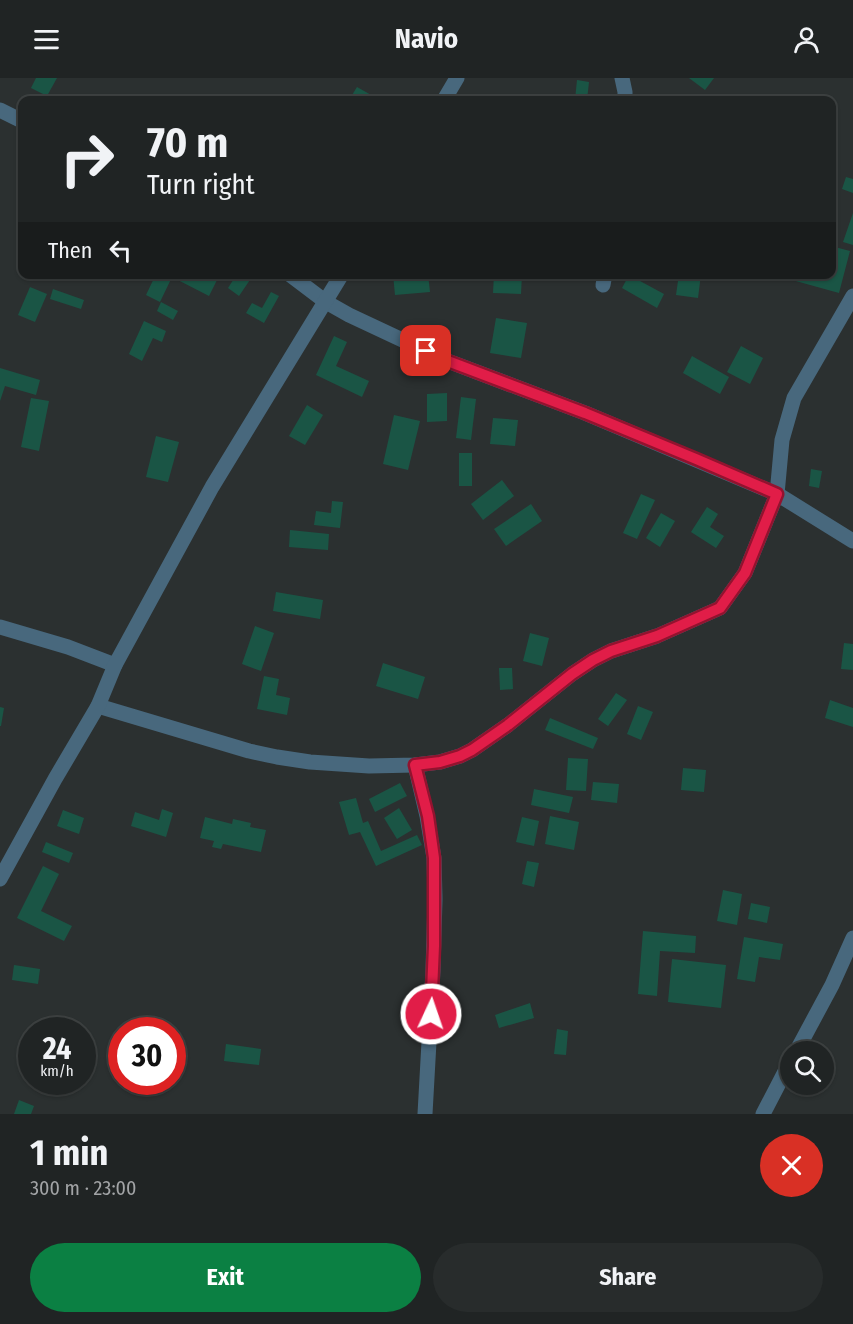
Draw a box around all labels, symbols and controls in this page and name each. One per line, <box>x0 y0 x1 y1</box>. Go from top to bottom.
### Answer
icon: menu <box>30 23 63 56</box>
text: Navio <box>395 23 458 55</box>
icon: person <box>790 23 823 56</box>
text: 70 m <box>147 118 228 168</box>
icon: right <box>48 120 126 198</box>
text: Turn right <box>147 169 255 201</box>
icon: left <box>104 234 137 267</box>
text: Then <box>48 237 92 264</box>
pin <box>400 325 451 376</box>
icon: arrive <box>409 334 442 367</box>
position arrow <box>399 982 463 1046</box>
speed limit sign: 30 <box>108 1017 186 1095</box>
text: 24 <box>43 1031 71 1067</box>
map controls <box>780 1041 834 1095</box>
button: search <box>780 1041 834 1095</box>
text: km/h <box>40 1062 74 1080</box>
text: 1 min <box>30 1131 108 1175</box>
button: close <box>760 1134 823 1197</box>
text: 300 m · 23:00 <box>30 1176 136 1200</box>
button: Exit <box>30 1243 421 1312</box>
button: Share <box>433 1243 823 1312</box>

